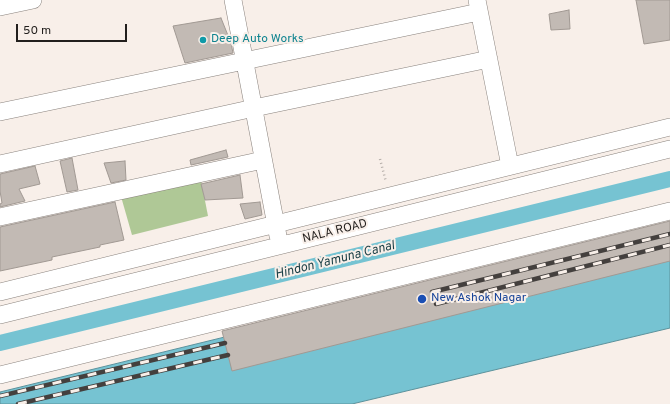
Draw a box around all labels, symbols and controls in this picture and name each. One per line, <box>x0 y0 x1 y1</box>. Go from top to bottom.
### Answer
scale bar <box>18 16 129 42</box>
text: 50 m <box>23 23 51 39</box>
place label: Deep Auto Works <box>211 33 304 47</box>
marker: Deep Auto Works <box>198 35 208 45</box>
street label: NALA ROAD <box>301 217 369 247</box>
water label: Hindon Yamuna Canal <box>273 239 397 283</box>
place label: New Ashok Nagar <box>431 292 526 306</box>
marker: New Ashok Nagar <box>416 293 428 305</box>

